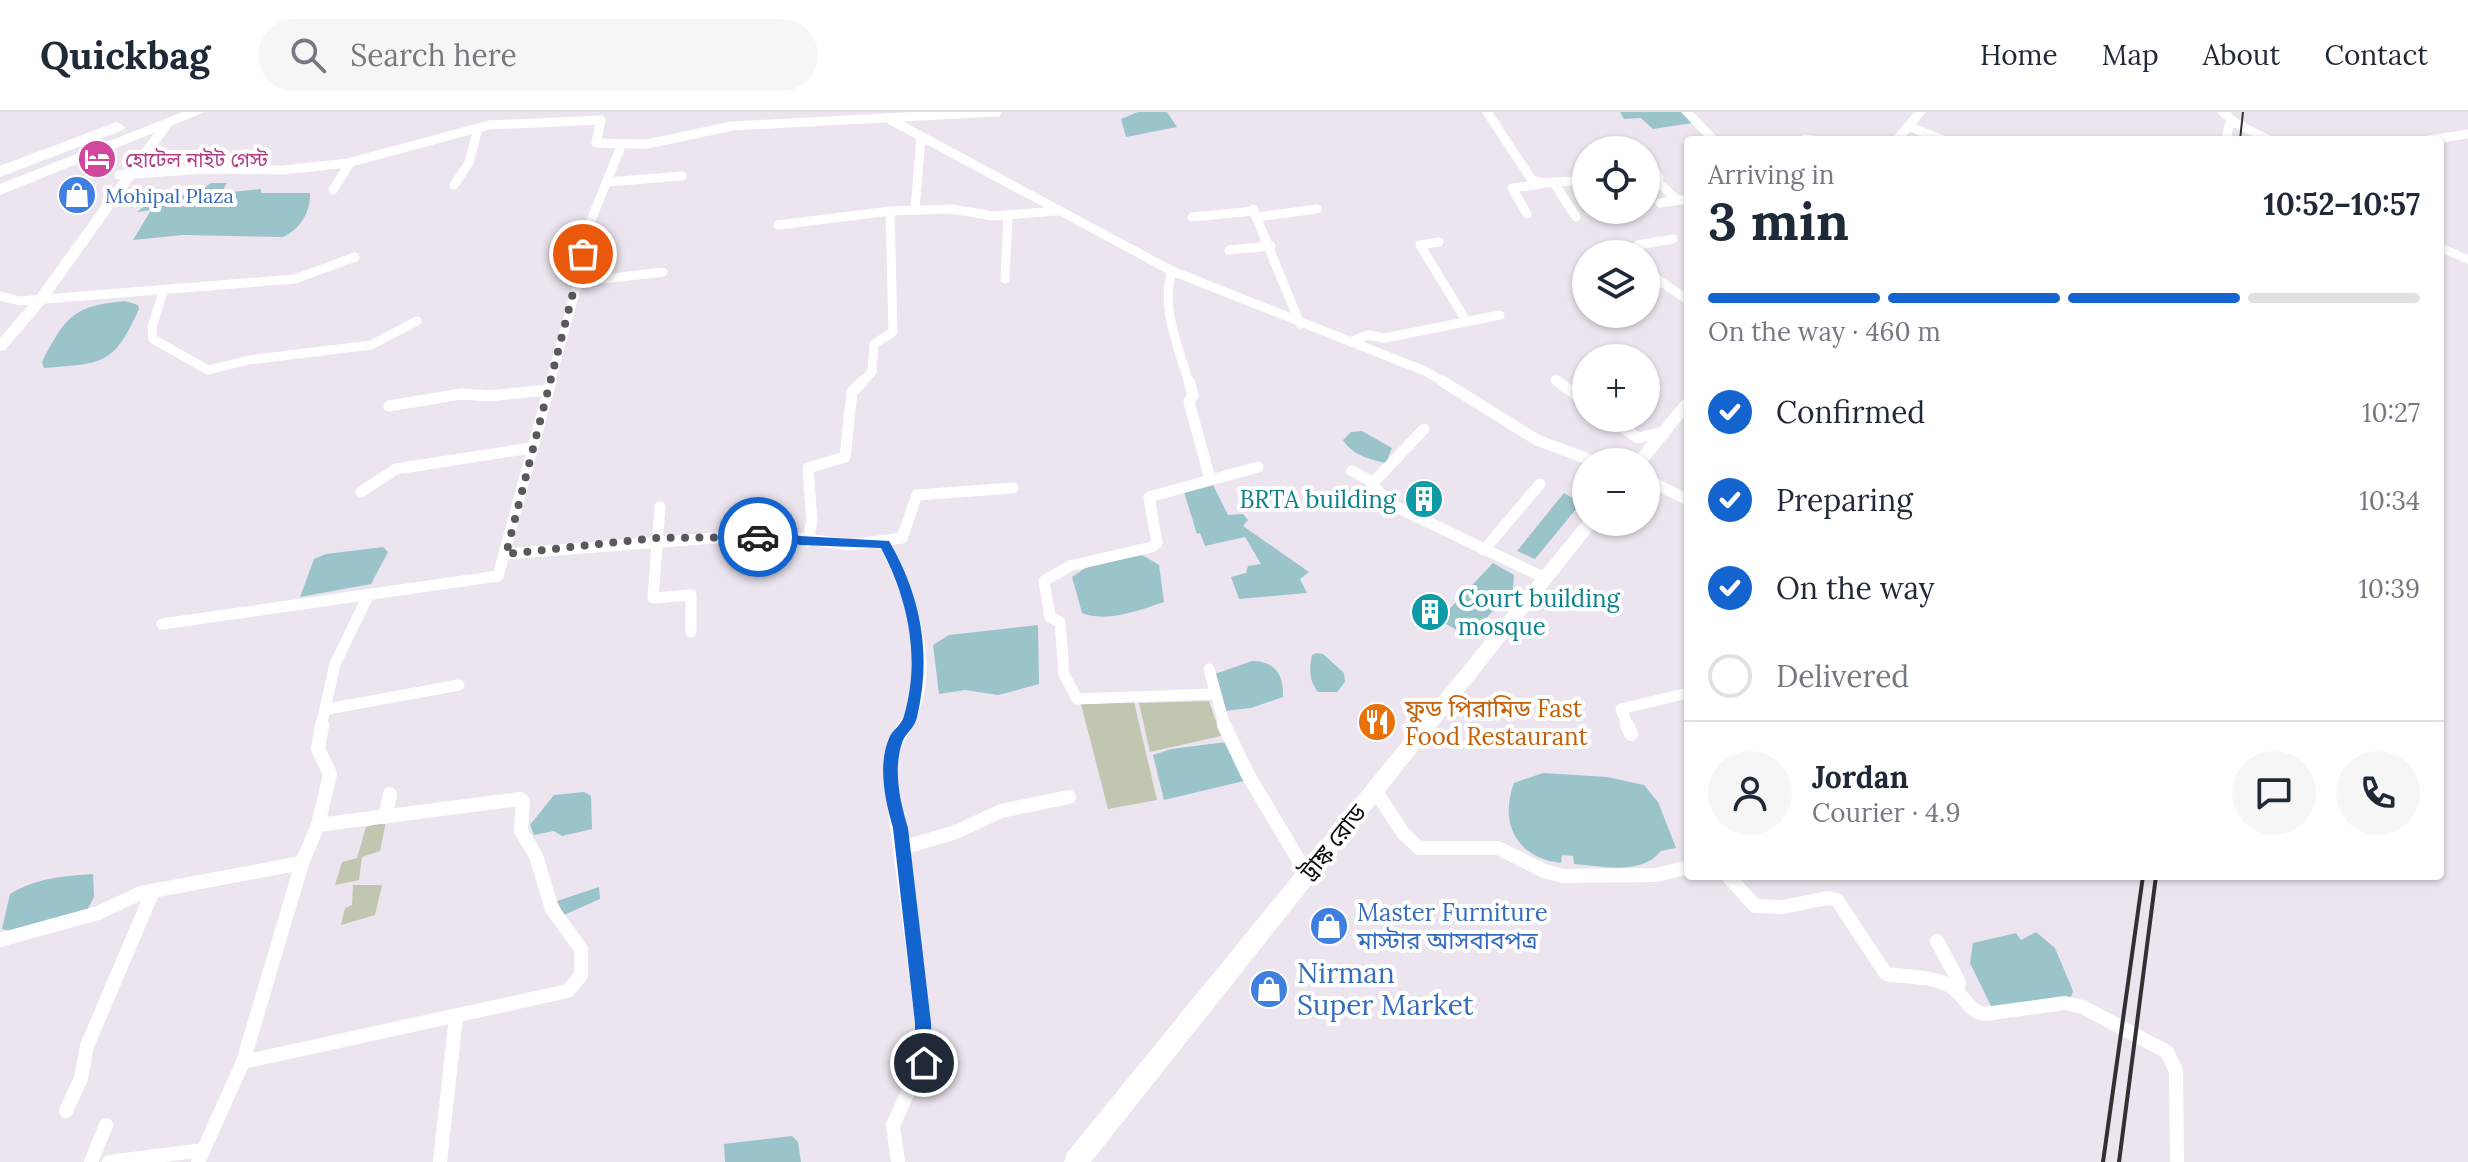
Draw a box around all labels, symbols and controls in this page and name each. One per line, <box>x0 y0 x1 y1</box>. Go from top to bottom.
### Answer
search box <box>258 19 818 91</box>
text: Quickbag <box>40 31 210 79</box>
icon: search <box>286 33 330 77</box>
text: Search here <box>350 36 517 74</box>
text: Home <box>1980 37 2058 73</box>
text: Map <box>2102 37 2159 73</box>
text: About <box>2203 37 2280 73</box>
text: Contact <box>2324 37 2428 73</box>
map controls <box>1572 136 1660 536</box>
button: locate <box>1572 136 1660 224</box>
hotel icon: হোটেল নাইট গেস্ট <box>76 138 118 180</box>
place label: হোটেল নাইট গেস্ট <box>125 147 268 172</box>
text: Arriving in <box>1708 158 1835 191</box>
shop icon: Mohipal Plaza <box>56 174 98 216</box>
place label: Mohipal Plaza <box>105 183 234 208</box>
text: 10:52–10:57 <box>2264 185 2420 223</box>
text: 3 min <box>1708 188 1849 254</box>
pin <box>549 220 617 288</box>
icon: bag <box>561 232 605 276</box>
button: layers <box>1572 240 1660 328</box>
text: On the way · 460 m <box>1708 315 1941 348</box>
button: + <box>1572 344 1660 432</box>
icon: check <box>1708 390 1752 434</box>
text: Confirmed <box>1776 393 1925 431</box>
text: 10:27 <box>2362 396 2420 429</box>
button: − <box>1572 448 1660 536</box>
building icon: BRTA building <box>1403 478 1445 520</box>
icon: check <box>1708 478 1752 522</box>
text: Preparing <box>1776 481 1913 519</box>
place label: BRTA building <box>1240 484 1397 515</box>
text: 10:34 <box>2359 484 2420 517</box>
courier <box>718 497 798 577</box>
icon: car <box>736 515 780 559</box>
icon: check <box>1708 566 1752 610</box>
text: On the way <box>1776 569 1934 607</box>
text: 10:39 <box>2358 572 2420 605</box>
place label: Court building mosque <box>1458 583 1621 642</box>
building icon: Court building mosque <box>1409 591 1451 633</box>
text: Delivered <box>1776 657 1909 695</box>
place label: ফুড পিরামিড Fast Food Restaurant <box>1404 693 1588 752</box>
restaurant icon: ফুড পিরামিড Fast Food Restaurant <box>1356 701 1398 743</box>
button: person <box>1708 751 1792 835</box>
button: chat <box>2232 751 2316 835</box>
button: phone <box>2336 751 2420 835</box>
text: Jordan <box>1812 758 1909 796</box>
text: Courier · 4.9 <box>1812 796 1961 829</box>
street label: ট্রাঙ্ক রোড <box>1292 797 1374 887</box>
place label: Master Furniture মাস্টার আসবাবপত্র <box>1356 897 1548 956</box>
shop icon: Master Furniture মাস্টার আসবাবপত্র <box>1308 905 1350 947</box>
place label: Nirman Super Market <box>1297 955 1474 1023</box>
shop icon: Nirman Super Market <box>1248 968 1290 1010</box>
pin <box>890 1029 958 1097</box>
icon: home <box>902 1041 946 1085</box>

